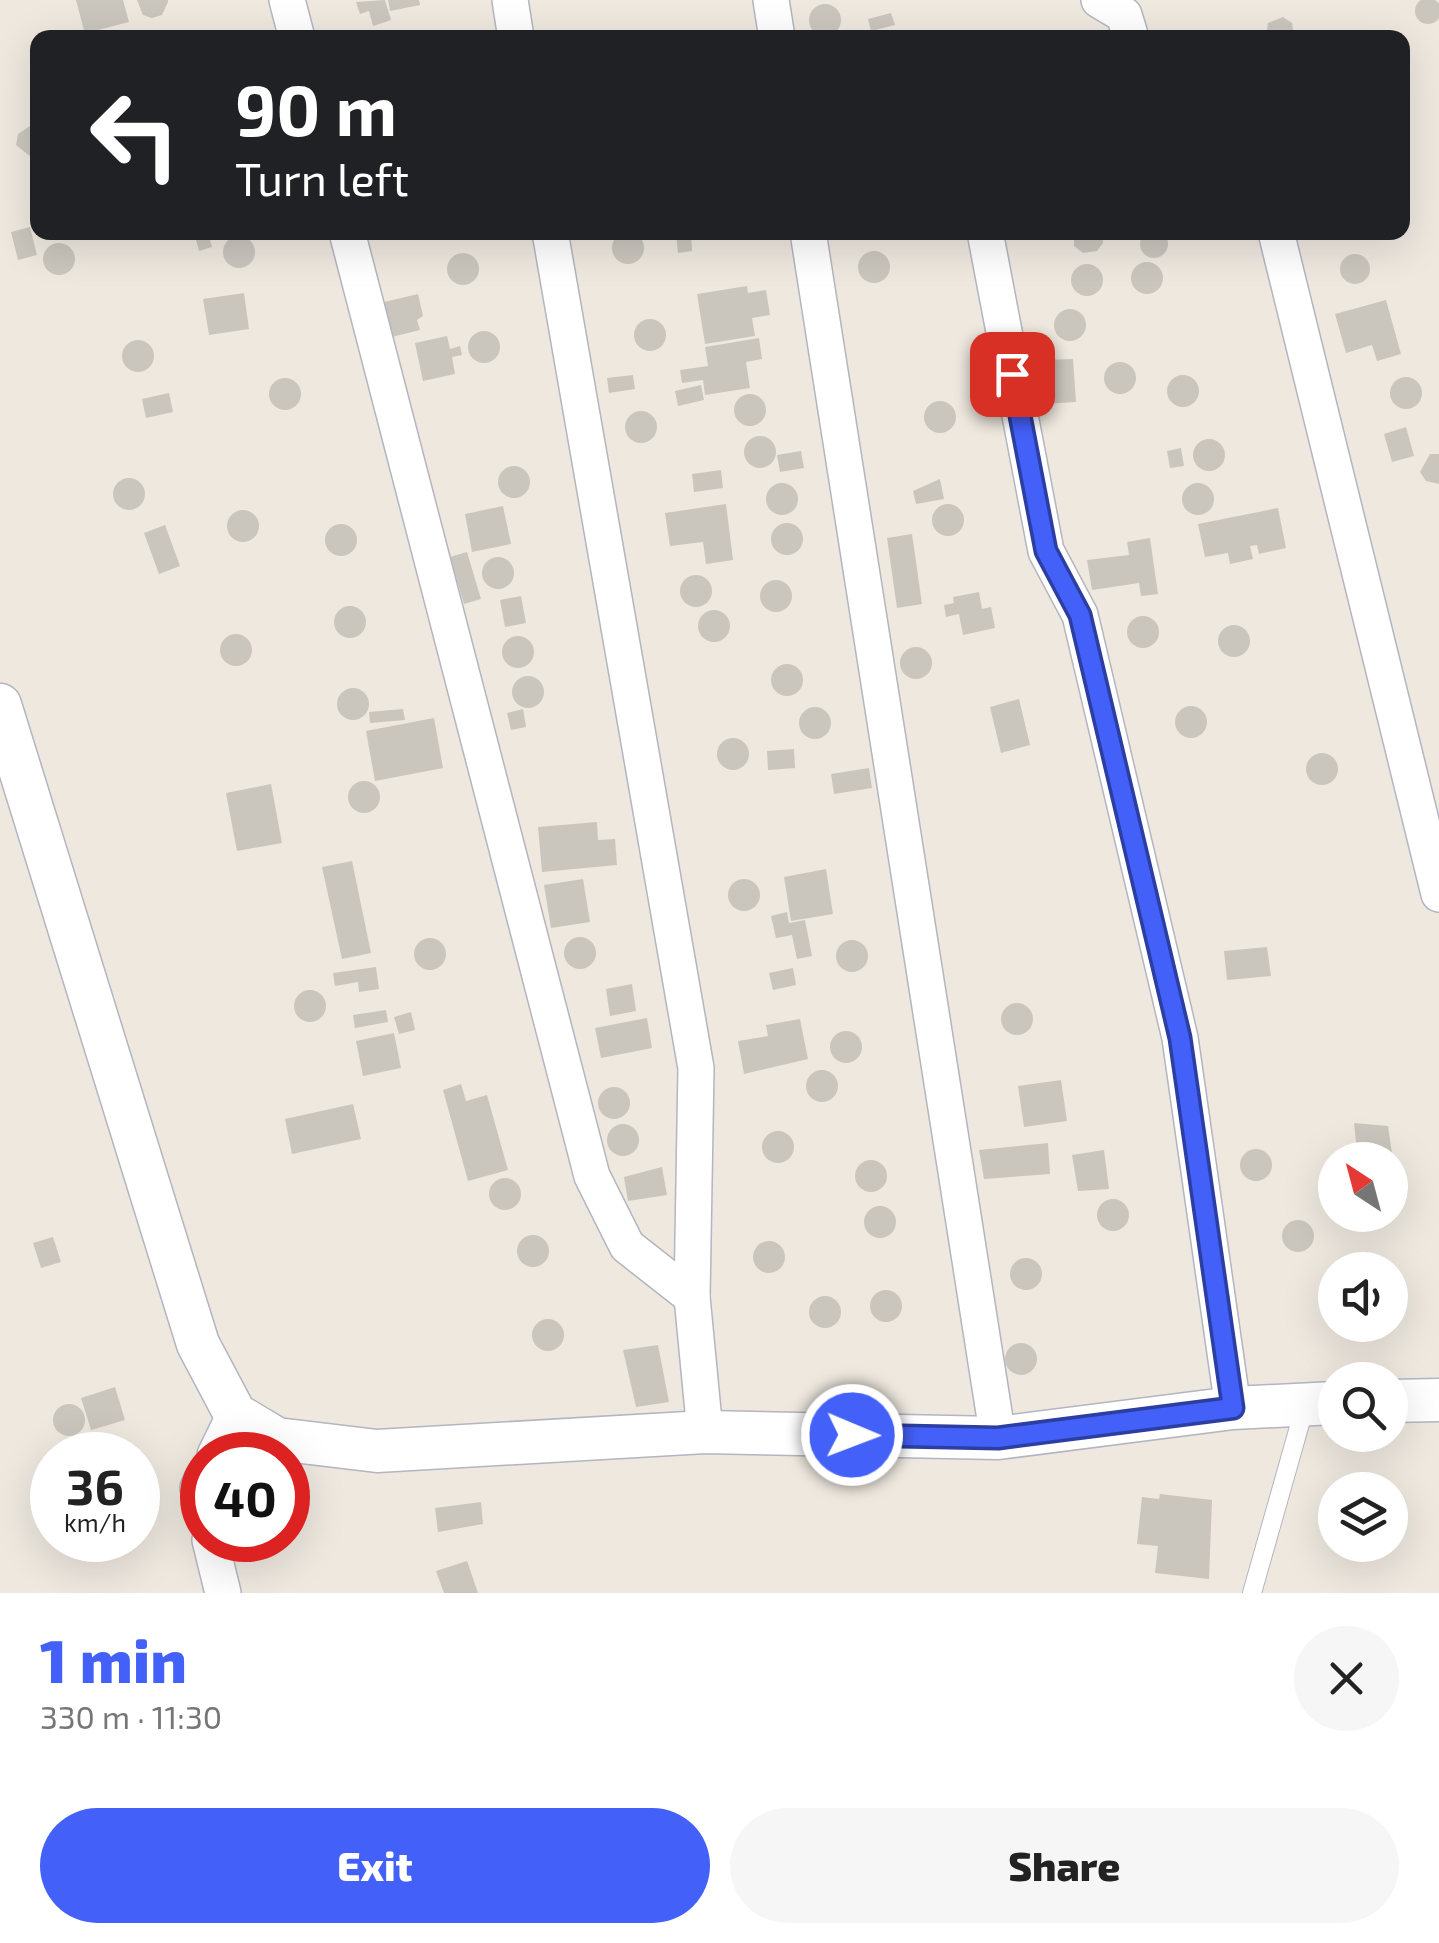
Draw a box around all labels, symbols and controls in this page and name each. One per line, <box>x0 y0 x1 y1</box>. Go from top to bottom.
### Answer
text: 90 m <box>235 66 397 150</box>
icon: left <box>70 70 200 200</box>
text: Turn left <box>235 151 409 205</box>
pin <box>970 332 1055 417</box>
icon: arrive <box>985 347 1040 402</box>
north arrow <box>1318 1142 1408 1232</box>
map controls <box>1318 1142 1408 1562</box>
button: sound <box>1318 1252 1408 1342</box>
button: search <box>1318 1362 1408 1452</box>
position arrow <box>800 1383 904 1487</box>
speed limit sign: 40 <box>180 1432 310 1562</box>
text: 36 <box>66 1455 124 1515</box>
button: layers <box>1318 1472 1408 1562</box>
text: km/h <box>64 1507 126 1537</box>
text: 1 min <box>40 1623 187 1695</box>
button: close <box>1294 1626 1399 1731</box>
text: 330 m · 11:30 <box>40 1697 222 1735</box>
button: Exit <box>40 1808 710 1923</box>
button: Share <box>730 1808 1399 1923</box>

